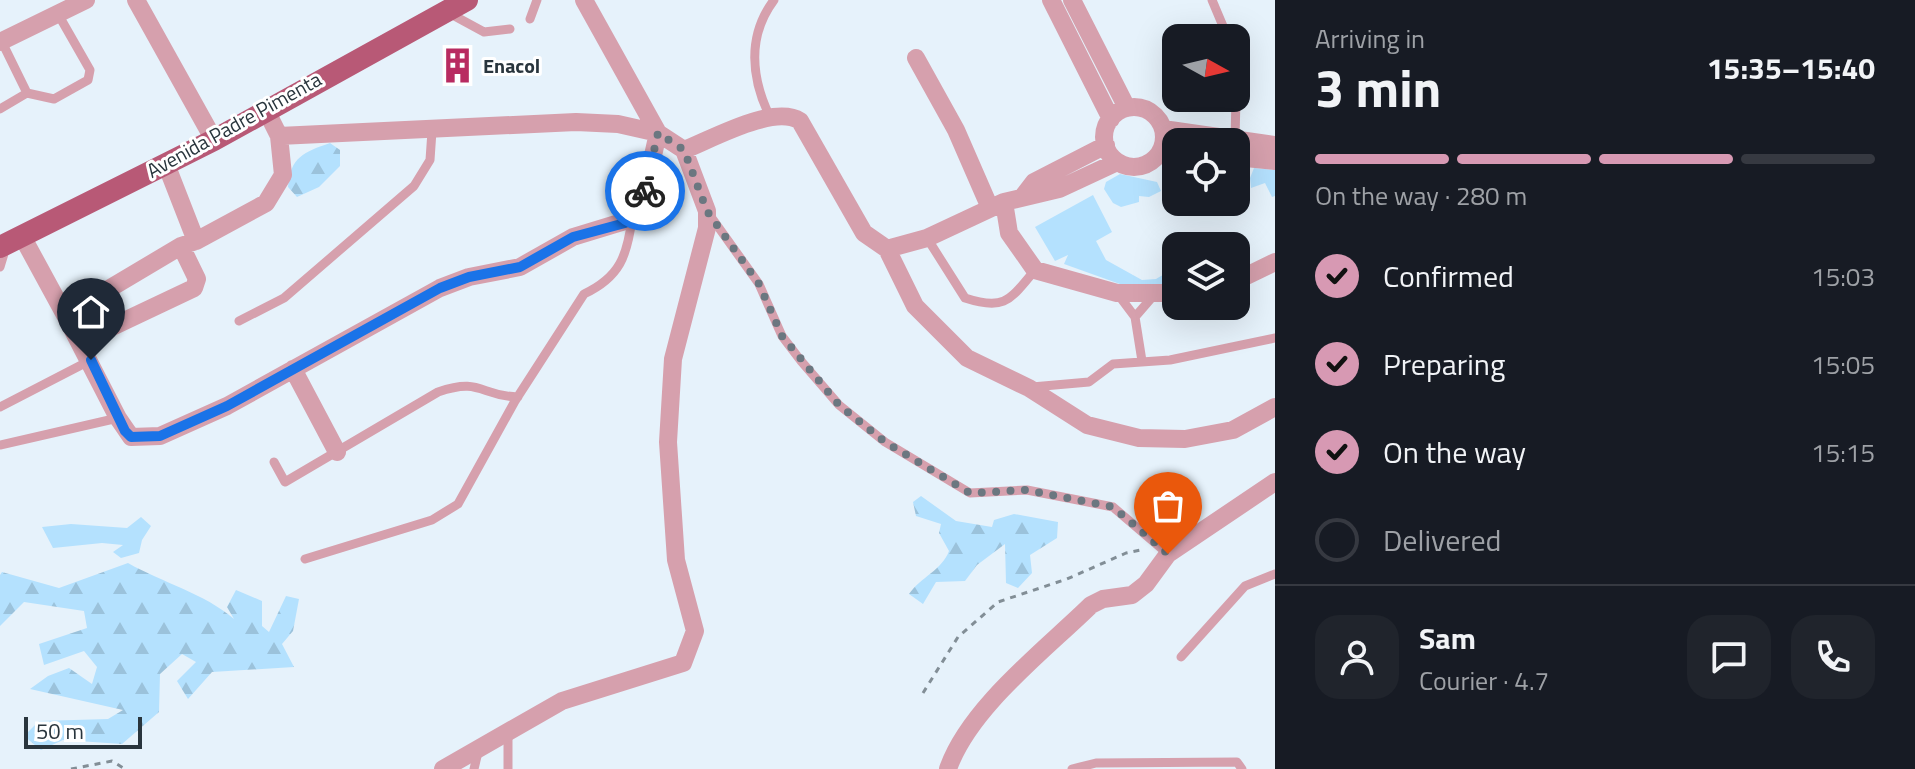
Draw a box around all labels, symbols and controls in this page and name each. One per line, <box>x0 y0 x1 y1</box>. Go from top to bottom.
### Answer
text: Arriving in <box>1315 19 1425 58</box>
north arrow <box>1162 24 1250 112</box>
map controls <box>1162 24 1250 320</box>
text: 15:35–15:40 <box>1707 45 1875 91</box>
building icon: Enacol <box>438 47 476 85</box>
text: 3 min <box>1315 48 1441 127</box>
place label: Enacol <box>483 50 540 81</box>
street label: Avenida Padre Pimenta <box>141 64 327 186</box>
button: locate <box>1162 128 1250 216</box>
courier <box>605 151 685 231</box>
icon: bike <box>623 169 667 213</box>
text: On the way · 280 m <box>1315 176 1527 215</box>
button: layers <box>1162 232 1250 320</box>
text: Confirmed <box>1383 253 1514 299</box>
icon: check <box>1315 254 1359 298</box>
text: 15:03 <box>1811 257 1875 296</box>
pin <box>57 278 125 360</box>
icon: home <box>69 290 113 334</box>
text: Preparing <box>1383 341 1505 387</box>
icon: check <box>1315 342 1359 386</box>
text: 15:05 <box>1811 345 1875 384</box>
text: On the way <box>1383 429 1526 475</box>
icon: check <box>1315 430 1359 474</box>
text: 15:15 <box>1811 433 1875 472</box>
pin <box>1134 472 1202 554</box>
icon: bag <box>1146 484 1190 528</box>
text: Delivered <box>1383 517 1501 563</box>
button: person <box>1315 615 1399 699</box>
text: Sam <box>1419 615 1476 661</box>
button: chat <box>1687 615 1771 699</box>
button: phone <box>1791 615 1875 699</box>
text: Courier · 4.7 <box>1419 661 1549 700</box>
scale bar <box>24 713 142 749</box>
text: 50 m <box>36 714 84 748</box>

